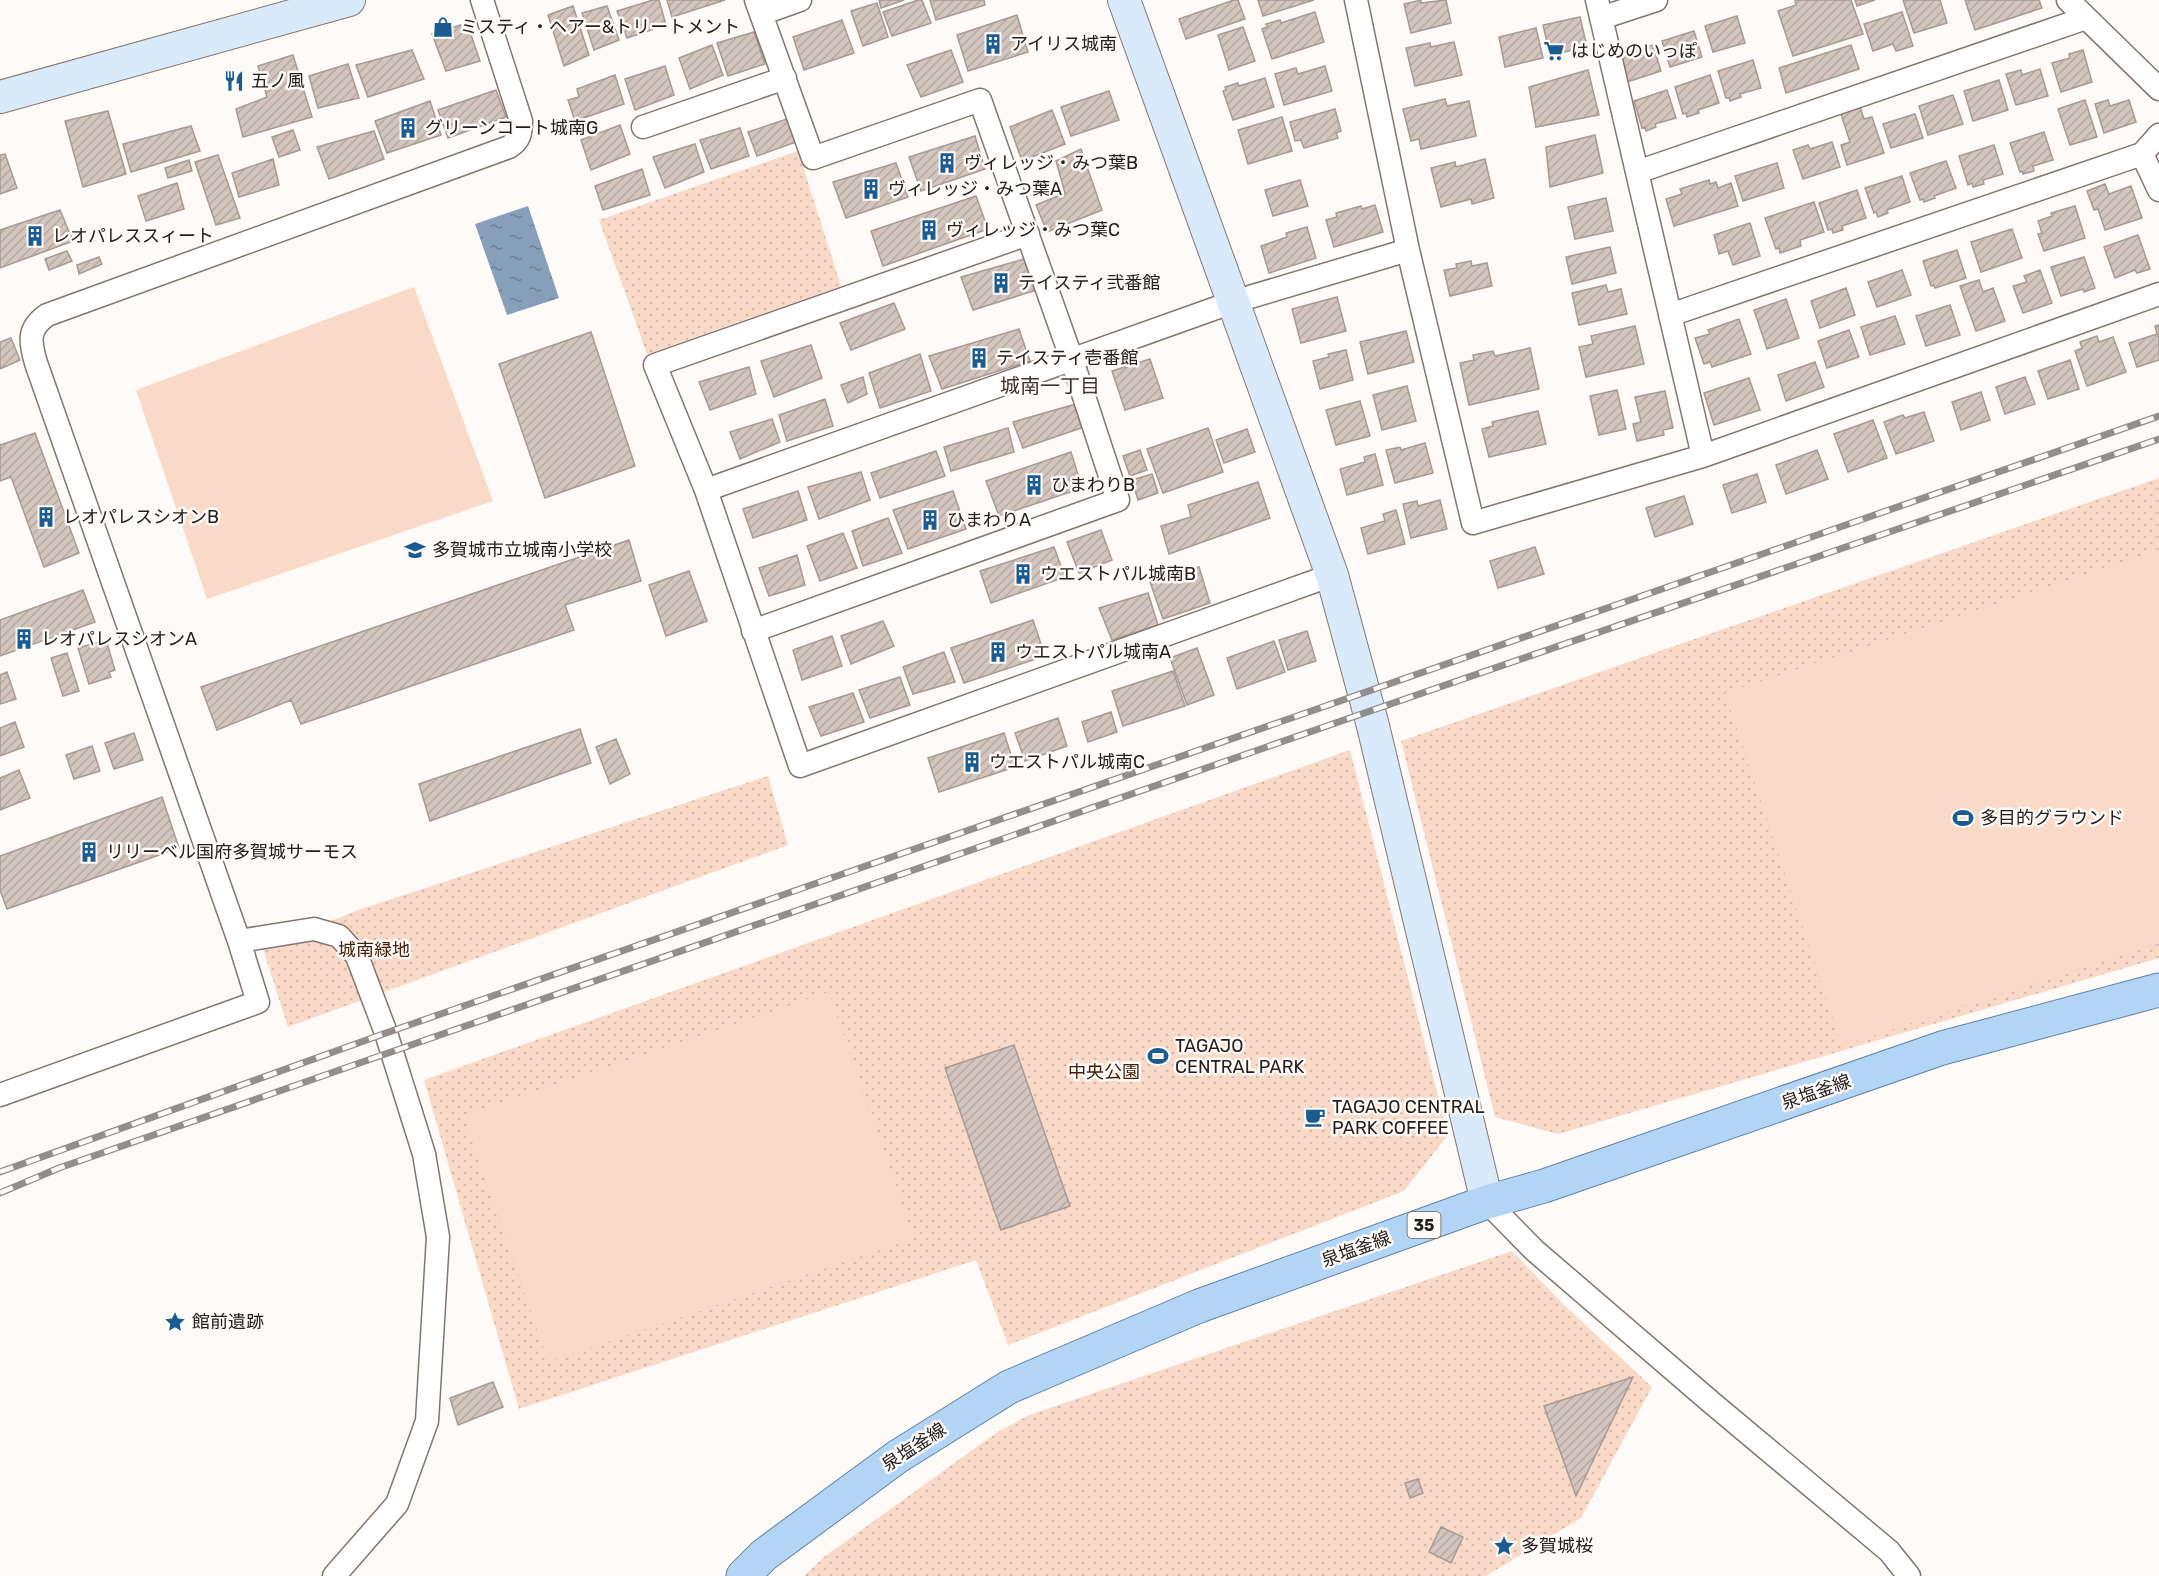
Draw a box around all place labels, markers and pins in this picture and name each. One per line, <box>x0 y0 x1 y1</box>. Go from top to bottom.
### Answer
shop icon: ミスティ・ヘアー&トリートメント <box>431 15 455 39</box>
place label: ミスティ・ヘアー&トリートメント <box>460 16 740 38</box>
building icon: アイリス城南 <box>981 32 1005 56</box>
place label: アイリス城南 <box>1010 33 1117 55</box>
supermarket icon: はじめのいっぽ <box>1542 39 1566 63</box>
place label: はじめのいっぽ <box>1571 40 1697 62</box>
restaurant icon: 五ノ風 <box>222 69 246 93</box>
place label: 五ノ風 <box>251 70 305 92</box>
building icon: グリーンコート城南G <box>396 116 420 140</box>
place label: グリーンコート城南G <box>425 117 598 139</box>
building icon: ヴィレッジ・みつ葉B <box>935 151 959 175</box>
place label: ヴィレッジ・みつ葉B <box>964 152 1138 174</box>
building icon: ヴィレッジ・みつ葉A <box>859 177 883 201</box>
place label: ヴィレッジ・みつ葉A <box>888 178 1062 200</box>
building icon: ヴィレッジ・みつ葉C <box>917 218 941 242</box>
place label: ヴィレッジ・みつ葉C <box>946 219 1120 241</box>
building icon: レオパレススィート <box>23 224 47 248</box>
place label: レオパレススィート <box>52 225 214 247</box>
building icon: テイスティ弐番館 <box>989 271 1013 295</box>
place label: テイスティ弐番館 <box>1018 272 1160 294</box>
building icon: テイスティ壱番館 <box>967 346 991 370</box>
place label: テイスティ壱番館 <box>996 347 1138 369</box>
building icon: ひまわりB <box>1022 473 1046 497</box>
place label: ひまわりB <box>1051 474 1135 496</box>
building icon: レオパレスシオンB <box>34 505 58 529</box>
place label: レオパレスシオンB <box>63 506 219 528</box>
building icon: ひまわりA <box>918 508 942 532</box>
place label: ひまわりA <box>947 509 1031 531</box>
school or university icon: 多賀城市立城南小学校 <box>403 538 427 562</box>
place label: 多賀城市立城南小学校 <box>432 539 612 561</box>
building icon: ウエストパル城南B <box>1011 562 1035 586</box>
place label: ウエストパル城南B <box>1040 563 1196 585</box>
building icon: レオパレスシオンA <box>12 627 36 651</box>
place label: レオパレスシオンA <box>41 628 197 650</box>
building icon: ウエストパル城南A <box>986 640 1010 664</box>
place label: ウエストパル城南A <box>1015 641 1171 663</box>
building icon: ウエストパル城南C <box>960 750 984 774</box>
place label: ウエストパル城南C <box>989 751 1145 773</box>
sports icon: 多目的グラウンド <box>1951 806 1975 830</box>
place label: 多目的グラウンド <box>1980 807 2124 829</box>
building icon: リリーベル国府多賀城サーモス <box>77 840 101 864</box>
place label: リリーベル国府多賀城サーモス <box>106 841 358 863</box>
place label: TAGAJO CENTRAL PARK <box>1175 1035 1304 1078</box>
sports icon: TAGAJO CENTRAL PARK <box>1146 1044 1170 1068</box>
place label: TAGAJO CENTRAL PARK COFFEE <box>1332 1096 1485 1139</box>
cafe icon: TAGAJO CENTRAL PARK COFFEE <box>1303 1105 1327 1129</box>
place icon: 館前遺跡 <box>163 1310 187 1334</box>
place label: 館前遺跡 <box>192 1311 264 1333</box>
place icon: 多賀城桜 <box>1492 1534 1516 1558</box>
place label: 多賀城桜 <box>1521 1535 1593 1557</box>

